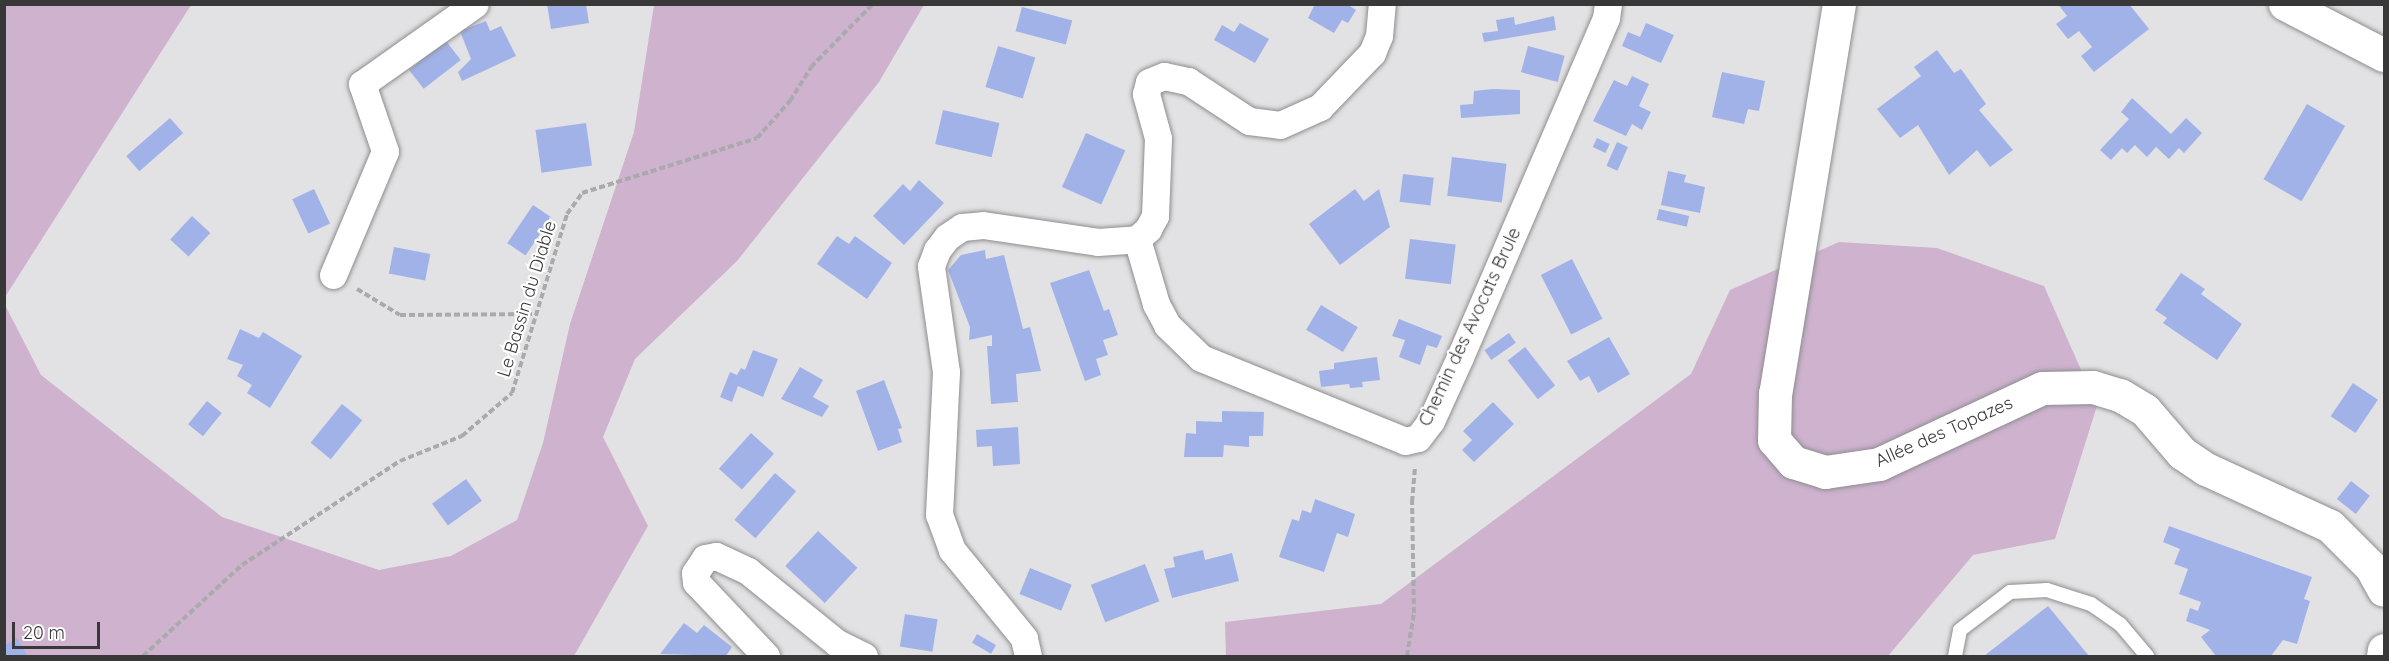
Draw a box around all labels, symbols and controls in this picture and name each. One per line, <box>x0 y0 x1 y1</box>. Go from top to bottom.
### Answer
street label: Le Bassin du Diable <box>493 218 561 380</box>
street label: Chemin des Avocats Brule <box>1414 224 1526 430</box>
street label: Allée des Topazes <box>1872 392 2016 472</box>
scale bar <box>15 610 104 648</box>
text: 20 m <box>23 621 65 644</box>

